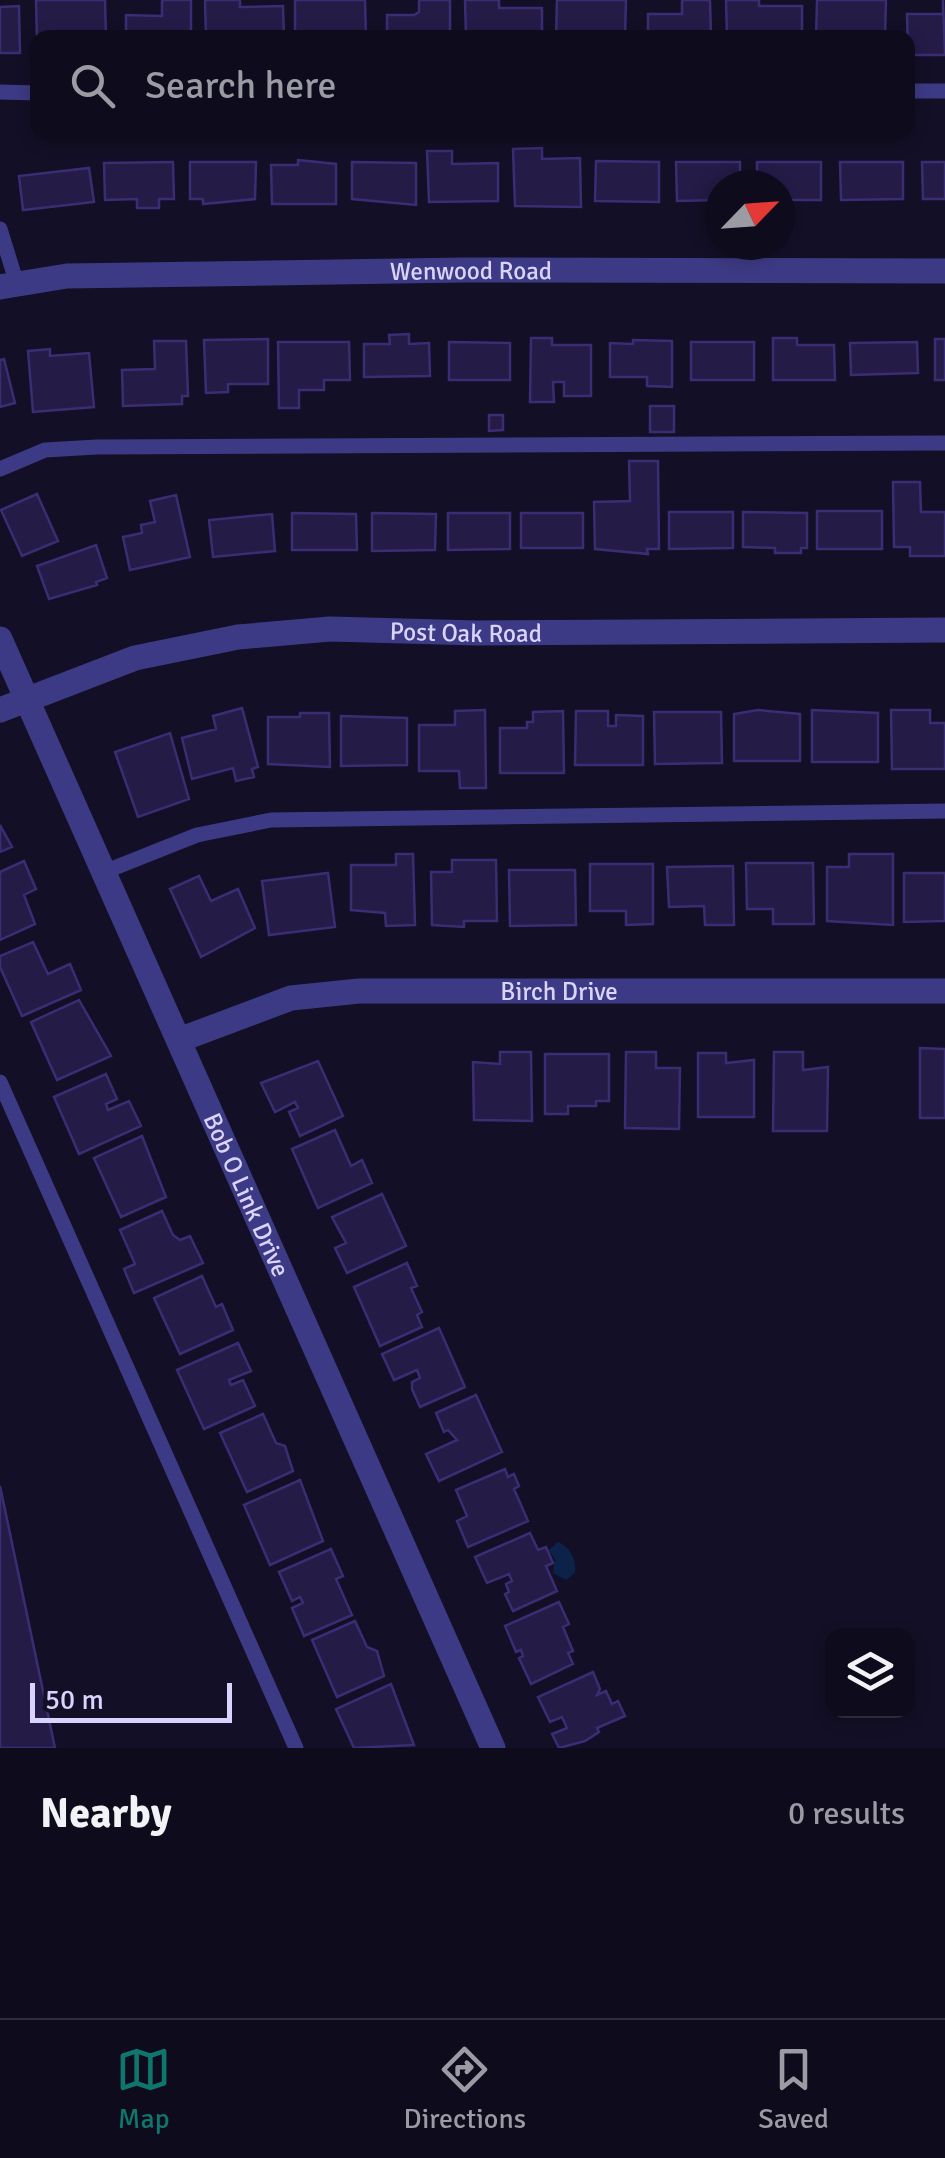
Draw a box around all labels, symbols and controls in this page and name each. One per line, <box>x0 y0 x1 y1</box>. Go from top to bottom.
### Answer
search box <box>30 30 915 140</box>
icon: search <box>65 58 120 113</box>
text: Search here <box>145 62 337 109</box>
north arrow <box>705 170 795 260</box>
street label: Wenwood Road <box>390 254 552 287</box>
street label: Post Oak Road <box>389 615 542 649</box>
street label: Birch Drive <box>500 976 618 1007</box>
street label: Bob O Link Drive <box>197 1108 297 1281</box>
map controls <box>825 1628 915 1718</box>
button: layers <box>825 1628 915 1718</box>
scale bar <box>30 1678 232 1722</box>
text: 50 m <box>45 1683 104 1717</box>
text: Nearby <box>40 1788 172 1839</box>
text: 0 results <box>788 1794 905 1833</box>
tab: Map <box>116 2042 171 2136</box>
tab: Directions <box>404 2042 526 2136</box>
tab: Saved <box>758 2042 829 2136</box>

